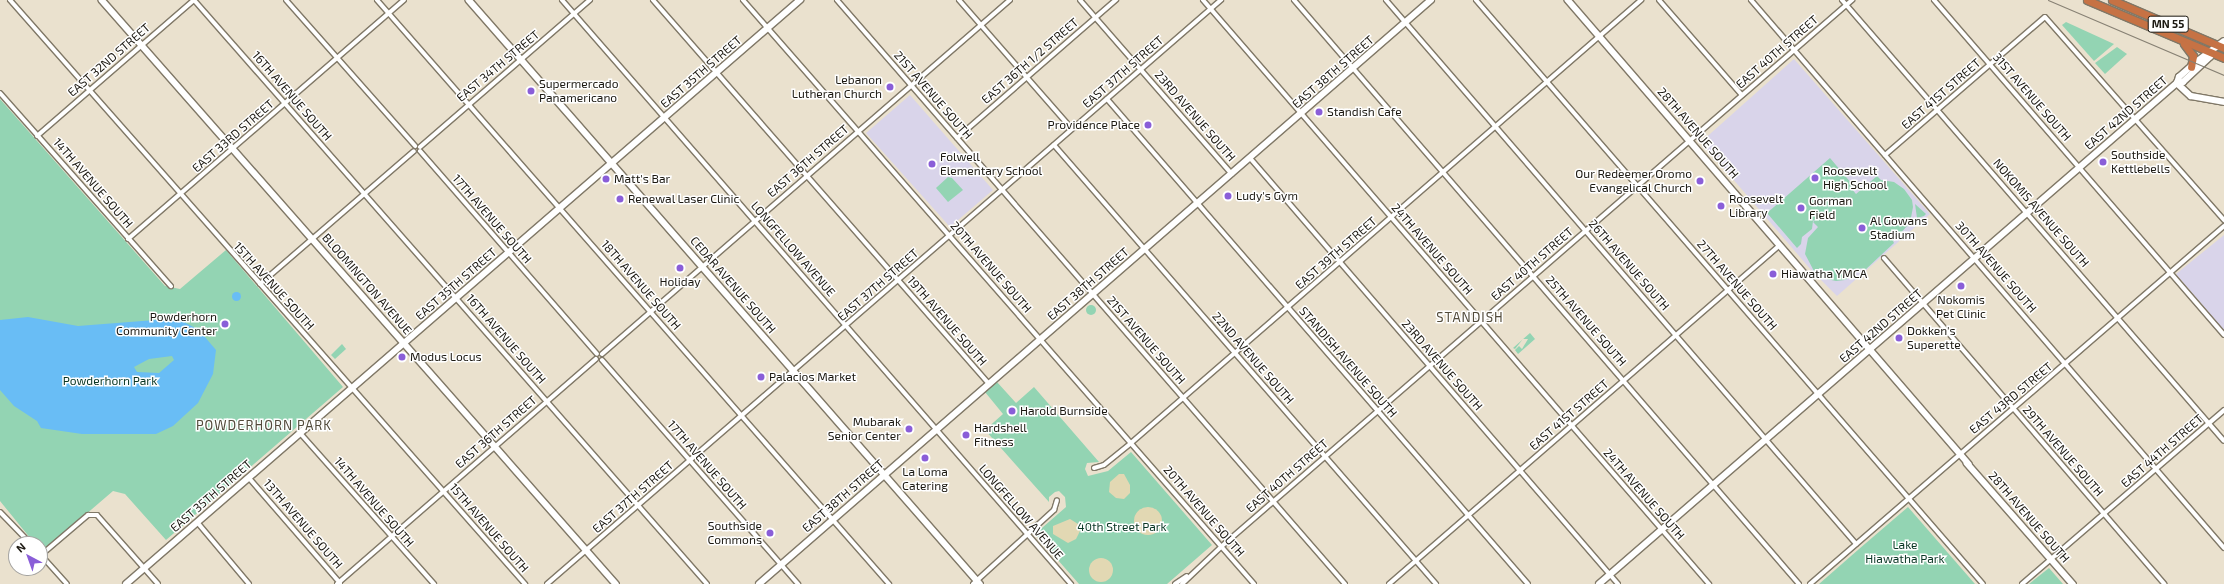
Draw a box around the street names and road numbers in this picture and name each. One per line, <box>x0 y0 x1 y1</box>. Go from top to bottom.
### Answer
street label: EAST 40TH STREET <box>1733 12 1821 92</box>
street label: EAST 36TH 1/2 STREET <box>979 15 1081 107</box>
road number: MN 55 <box>2147 15 2189 33</box>
street label: EAST 32ND STREET <box>65 20 153 100</box>
street label: EAST 34TH STREET <box>454 27 542 105</box>
street label: EAST 35TH STREET <box>657 33 745 111</box>
street label: EAST 37TH STREET <box>1080 33 1166 111</box>
street label: EAST 38TH STREET <box>1289 33 1377 111</box>
street label: 16TH AVENUE SOUTH <box>249 48 335 144</box>
street label: 21ST AVENUE SOUTH <box>891 48 975 142</box>
street label: 31ST AVENUE SOUTH <box>1990 50 2074 144</box>
street label: EAST 41ST STREET <box>1898 56 1984 132</box>
street label: 23RD AVENUE SOUTH <box>1151 67 1239 165</box>
street label: EAST 42ND STREET <box>2082 73 2170 153</box>
street label: 28TH AVENUE SOUTH <box>1654 84 1742 182</box>
street label: EAST 33RD STREET <box>189 97 277 175</box>
street label: EAST 36TH STREET <box>764 122 852 200</box>
street label: 14TH AVENUE SOUTH <box>50 135 136 231</box>
street label: NOKOMIS AVENUE SOUTH <box>1990 156 2092 270</box>
street label: 17TH AVENUE SOUTH <box>449 172 535 266</box>
street label: LONGFELLOW AVENUE <box>748 198 838 300</box>
street label: 24TH AVENUE SOUTH <box>1388 200 1476 298</box>
street label: EAST 39TH STREET <box>1292 214 1380 292</box>
street label: 26TH AVENUE SOUTH <box>1586 217 1672 313</box>
street label: 20TH AVENUE SOUTH <box>947 218 1035 316</box>
street label: 30TH AVENUE SOUTH <box>1952 218 2040 316</box>
street label: EAST 40TH STREET <box>1488 224 1576 304</box>
street label: BLOOMINGTON AVENUE <box>319 230 415 338</box>
street label: CEDAR AVENUE SOUTH <box>687 234 779 336</box>
street label: 18TH AVENUE SOUTH <box>598 237 684 333</box>
street label: 27TH AVENUE SOUTH <box>1694 237 1780 333</box>
street label: 15TH AVENUE SOUTH <box>231 239 317 333</box>
street label: EAST 35TH STREET <box>412 245 500 323</box>
street label: EAST 38TH STREET <box>1044 245 1132 323</box>
street label: EAST 37TH STREET <box>835 246 921 324</box>
street label: 19TH AVENUE SOUTH <box>904 273 990 369</box>
street label: 25TH AVENUE SOUTH <box>1543 273 1629 369</box>
street label: EAST 42ND STREET <box>1837 286 1925 366</box>
street label: 16TH AVENUE SOUTH <box>463 291 549 387</box>
street label: 21ST AVENUE SOUTH <box>1104 293 1188 387</box>
street label: STANDISH AVENUE SOUTH <box>1296 304 1400 420</box>
street label: 22ND AVENUE SOUTH <box>1209 309 1297 407</box>
street label: 23RD AVENUE SOUTH <box>1398 316 1486 414</box>
street label: EAST 43RD STREET <box>1966 359 2056 437</box>
street label: EAST 41ST STREET <box>1526 377 1612 453</box>
street label: EAST 36TH STREET <box>452 393 540 471</box>
street label: 29TH AVENUE SOUTH <box>2020 403 2106 499</box>
street label: EAST 44TH STREET <box>2118 411 2206 491</box>
street label: 17TH AVENUE SOUTH <box>664 418 750 512</box>
street label: EAST 40TH STREET <box>1243 436 1331 516</box>
street label: 24TH AVENUE SOUTH <box>1600 445 1688 543</box>
street label: 14TH AVENUE SOUTH <box>331 454 417 550</box>
street label: EAST 35TH STREET <box>167 457 255 535</box>
street label: EAST 38TH STREET <box>799 457 887 535</box>
street label: EAST 37TH STREET <box>590 458 676 536</box>
street label: LONGFELLOW AVENUE <box>976 461 1066 563</box>
street label: 20TH AVENUE SOUTH <box>1160 462 1248 560</box>
street label: 28TH AVENUE SOUTH <box>1985 468 2073 566</box>
street label: 13TH AVENUE SOUTH <box>260 476 346 572</box>
street label: 15TH AVENUE SOUTH <box>446 480 532 576</box>

